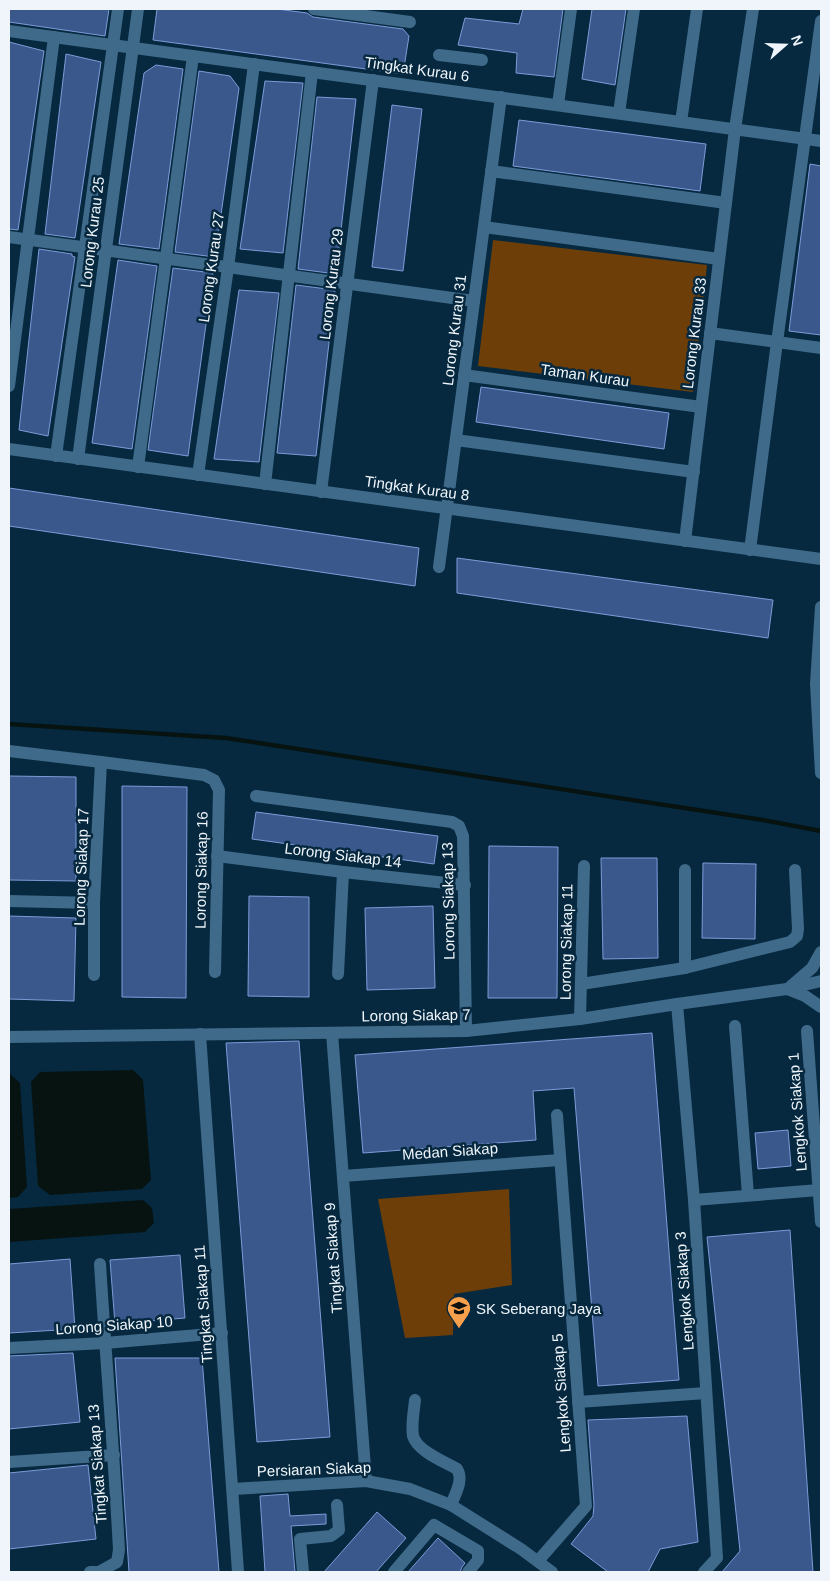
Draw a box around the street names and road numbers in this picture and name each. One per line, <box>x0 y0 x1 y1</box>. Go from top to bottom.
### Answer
street label: Tingkat Kurau 6 <box>364 53 470 85</box>
street label: Lorong Kurau 25 <box>77 175 107 289</box>
street label: Lorong Kurau 27 <box>195 210 227 324</box>
street label: Lorong Kurau 29 <box>316 227 346 341</box>
street label: Lorong Kurau 31 <box>439 273 469 387</box>
street label: Lorong Kurau 33 <box>679 276 709 390</box>
street label: Taman Kurau <box>540 360 630 390</box>
street label: Tingkat Kurau 8 <box>364 472 470 504</box>
street label: Lorong Siakap 17 <box>70 808 92 926</box>
street label: Lorong Siakap 16 <box>191 811 211 929</box>
street label: Lorong Siakap 14 <box>284 839 402 871</box>
street label: Lorong Siakap 13 <box>438 842 458 960</box>
street label: Lorong Siakap 11 <box>556 884 576 1000</box>
street label: Lorong Siakap 7 <box>361 1006 471 1024</box>
street label: Lengkok Siakap 1 <box>784 1052 810 1172</box>
street label: Medan Siakap <box>402 1139 498 1163</box>
street label: Tingkat Siakap 9 <box>321 1202 345 1314</box>
street label: Lengkok Siakap 3 <box>671 1231 697 1351</box>
street label: Tingkat Siakap 11 <box>190 1244 216 1364</box>
street label: Lorong Siakap 10 <box>55 1312 173 1338</box>
street label: Lengkok Siakap 5 <box>548 1333 574 1453</box>
street label: Tingkat Siakap 13 <box>84 1404 110 1524</box>
street label: Persiaran Siakap <box>257 1459 371 1479</box>

